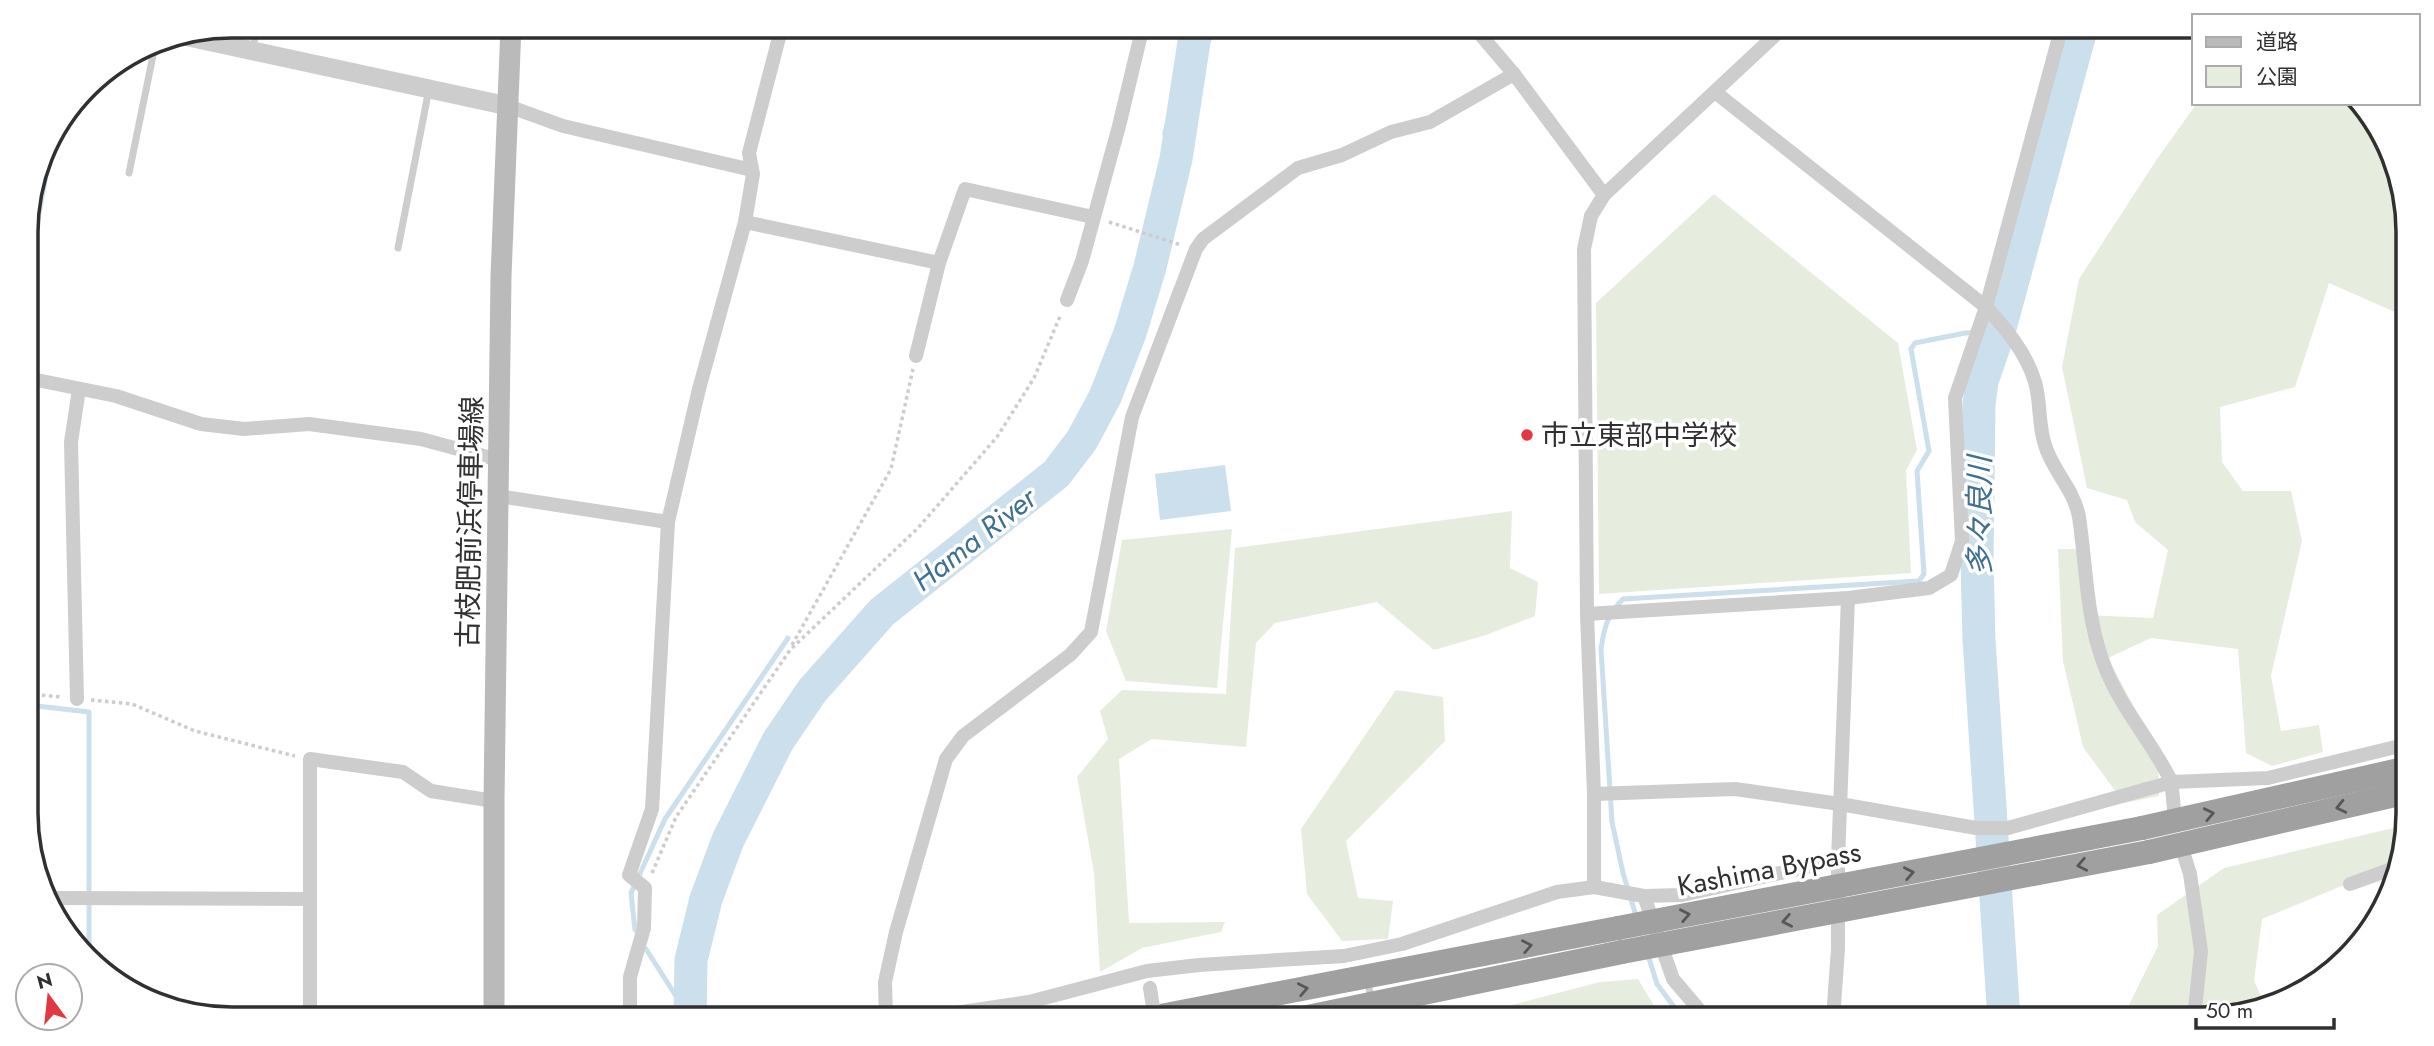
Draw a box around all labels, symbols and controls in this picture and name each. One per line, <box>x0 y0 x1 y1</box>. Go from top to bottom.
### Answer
legend <box>2192 14 2420 105</box>
text: 道路 <box>2256 27 2298 57</box>
text: 公園 <box>2256 62 2298 92</box>
street label: 古枝肥前浜停車場線 <box>447 396 493 648</box>
place label: 市立東部中学校 <box>1541 415 1737 456</box>
marker: 市立東部中学校 <box>1519 427 1535 443</box>
water label: 多々良川 <box>1958 453 2001 576</box>
water label: Hama River <box>903 476 1047 601</box>
one-way arrow <box>2335 799 2347 814</box>
one-way arrow <box>2203 807 2215 822</box>
street label: Kashima Bypass <box>1674 831 1864 907</box>
one-way arrow <box>2076 857 2088 872</box>
one-way arrow <box>1903 866 1915 881</box>
one-way arrow <box>1679 909 1691 924</box>
one-way arrow <box>1781 912 1793 927</box>
one-way arrow <box>1521 939 1533 954</box>
north arrow <box>14 962 84 1032</box>
text: N <box>34 966 56 996</box>
one-way arrow <box>1297 983 1309 998</box>
scale bar <box>2196 986 2334 1030</box>
text: 50 m <box>2206 996 2253 1026</box>

